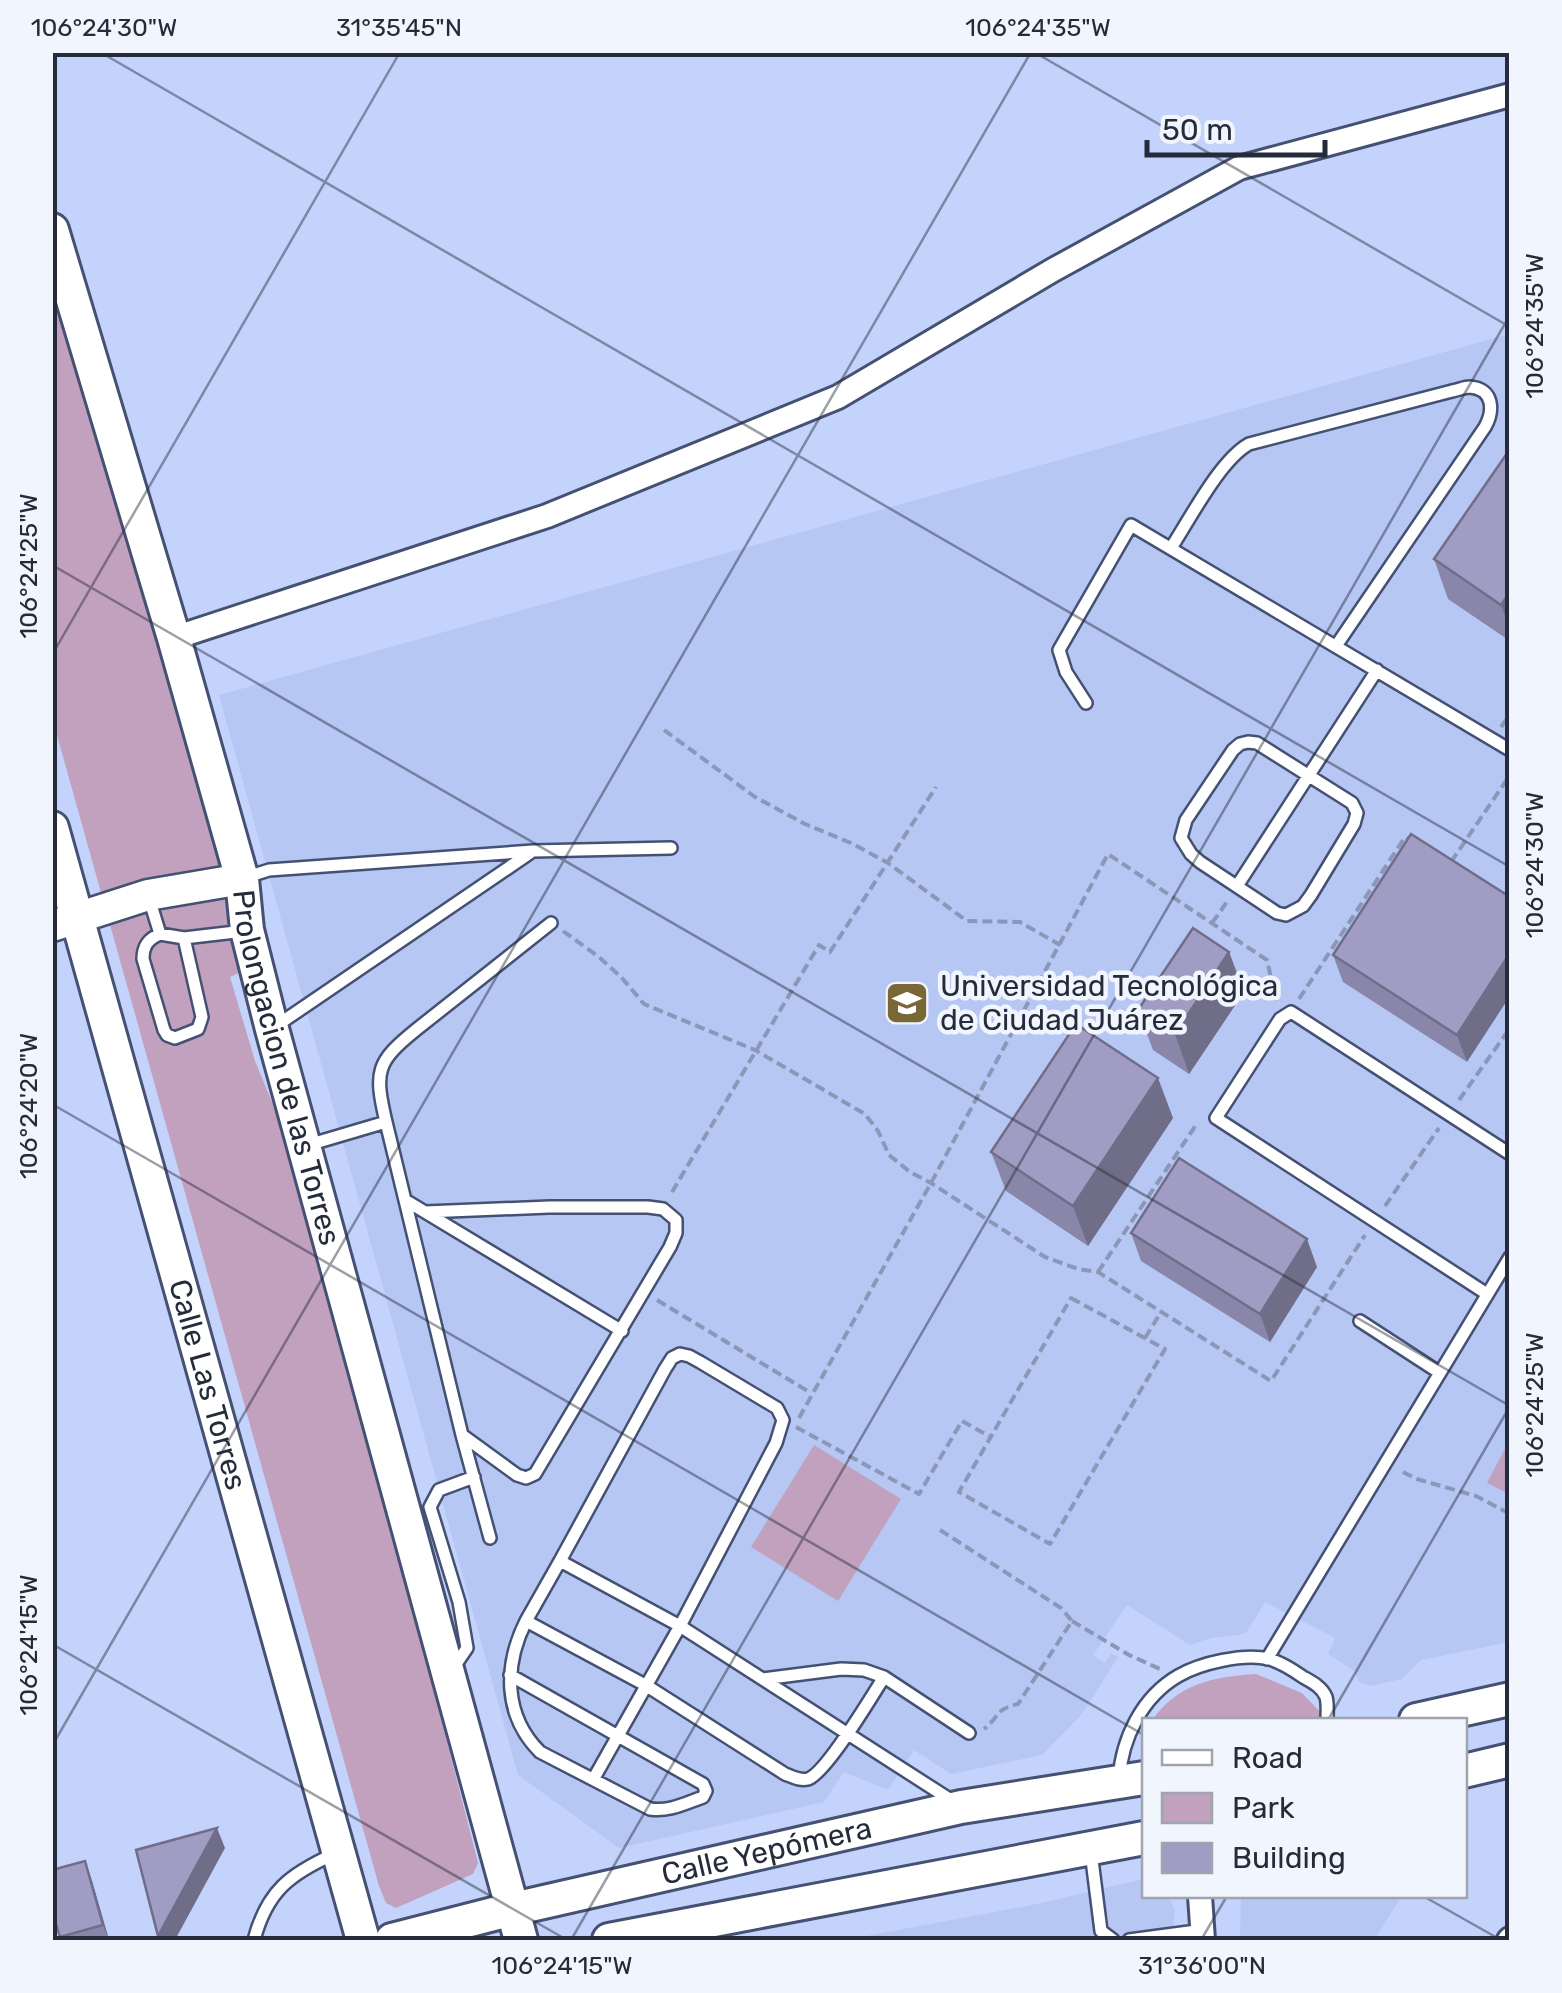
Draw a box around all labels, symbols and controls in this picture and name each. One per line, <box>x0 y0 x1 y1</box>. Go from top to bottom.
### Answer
text: 106°24'30"W <box>31 13 177 42</box>
text: 31°35'45"N <box>336 13 462 42</box>
text: 106°24'35"W <box>965 13 1111 42</box>
scale bar <box>1147 95 1324 157</box>
text: 50 m <box>1162 112 1233 148</box>
text: 106°24'35"W <box>1520 253 1549 399</box>
text: 106°24'25"W <box>14 493 43 639</box>
text: 106°24'30"W <box>1520 792 1549 938</box>
street label: Prolongacion de las Torres <box>225 888 348 1249</box>
place label: Universidad Tecnológica de Ciudad Juárez <box>940 968 1278 1038</box>
school or university icon: Universidad Tecnológica de Ciudad Juárez <box>884 980 930 1026</box>
text: 106°24'20"W <box>14 1033 43 1179</box>
street label: Calle Las Torres <box>161 1275 254 1494</box>
text: 106°24'25"W <box>1520 1332 1549 1478</box>
text: 106°24'15"W <box>14 1574 43 1716</box>
legend <box>1142 1718 1467 1898</box>
text: Road <box>1232 1740 1303 1776</box>
text: Park <box>1232 1790 1295 1826</box>
street label: Calle Yepómera <box>658 1810 875 1893</box>
text: Building <box>1232 1840 1346 1876</box>
text: 106°24'15"W <box>491 1951 633 1980</box>
text: 31°36'00"N <box>1138 1951 1266 1980</box>

